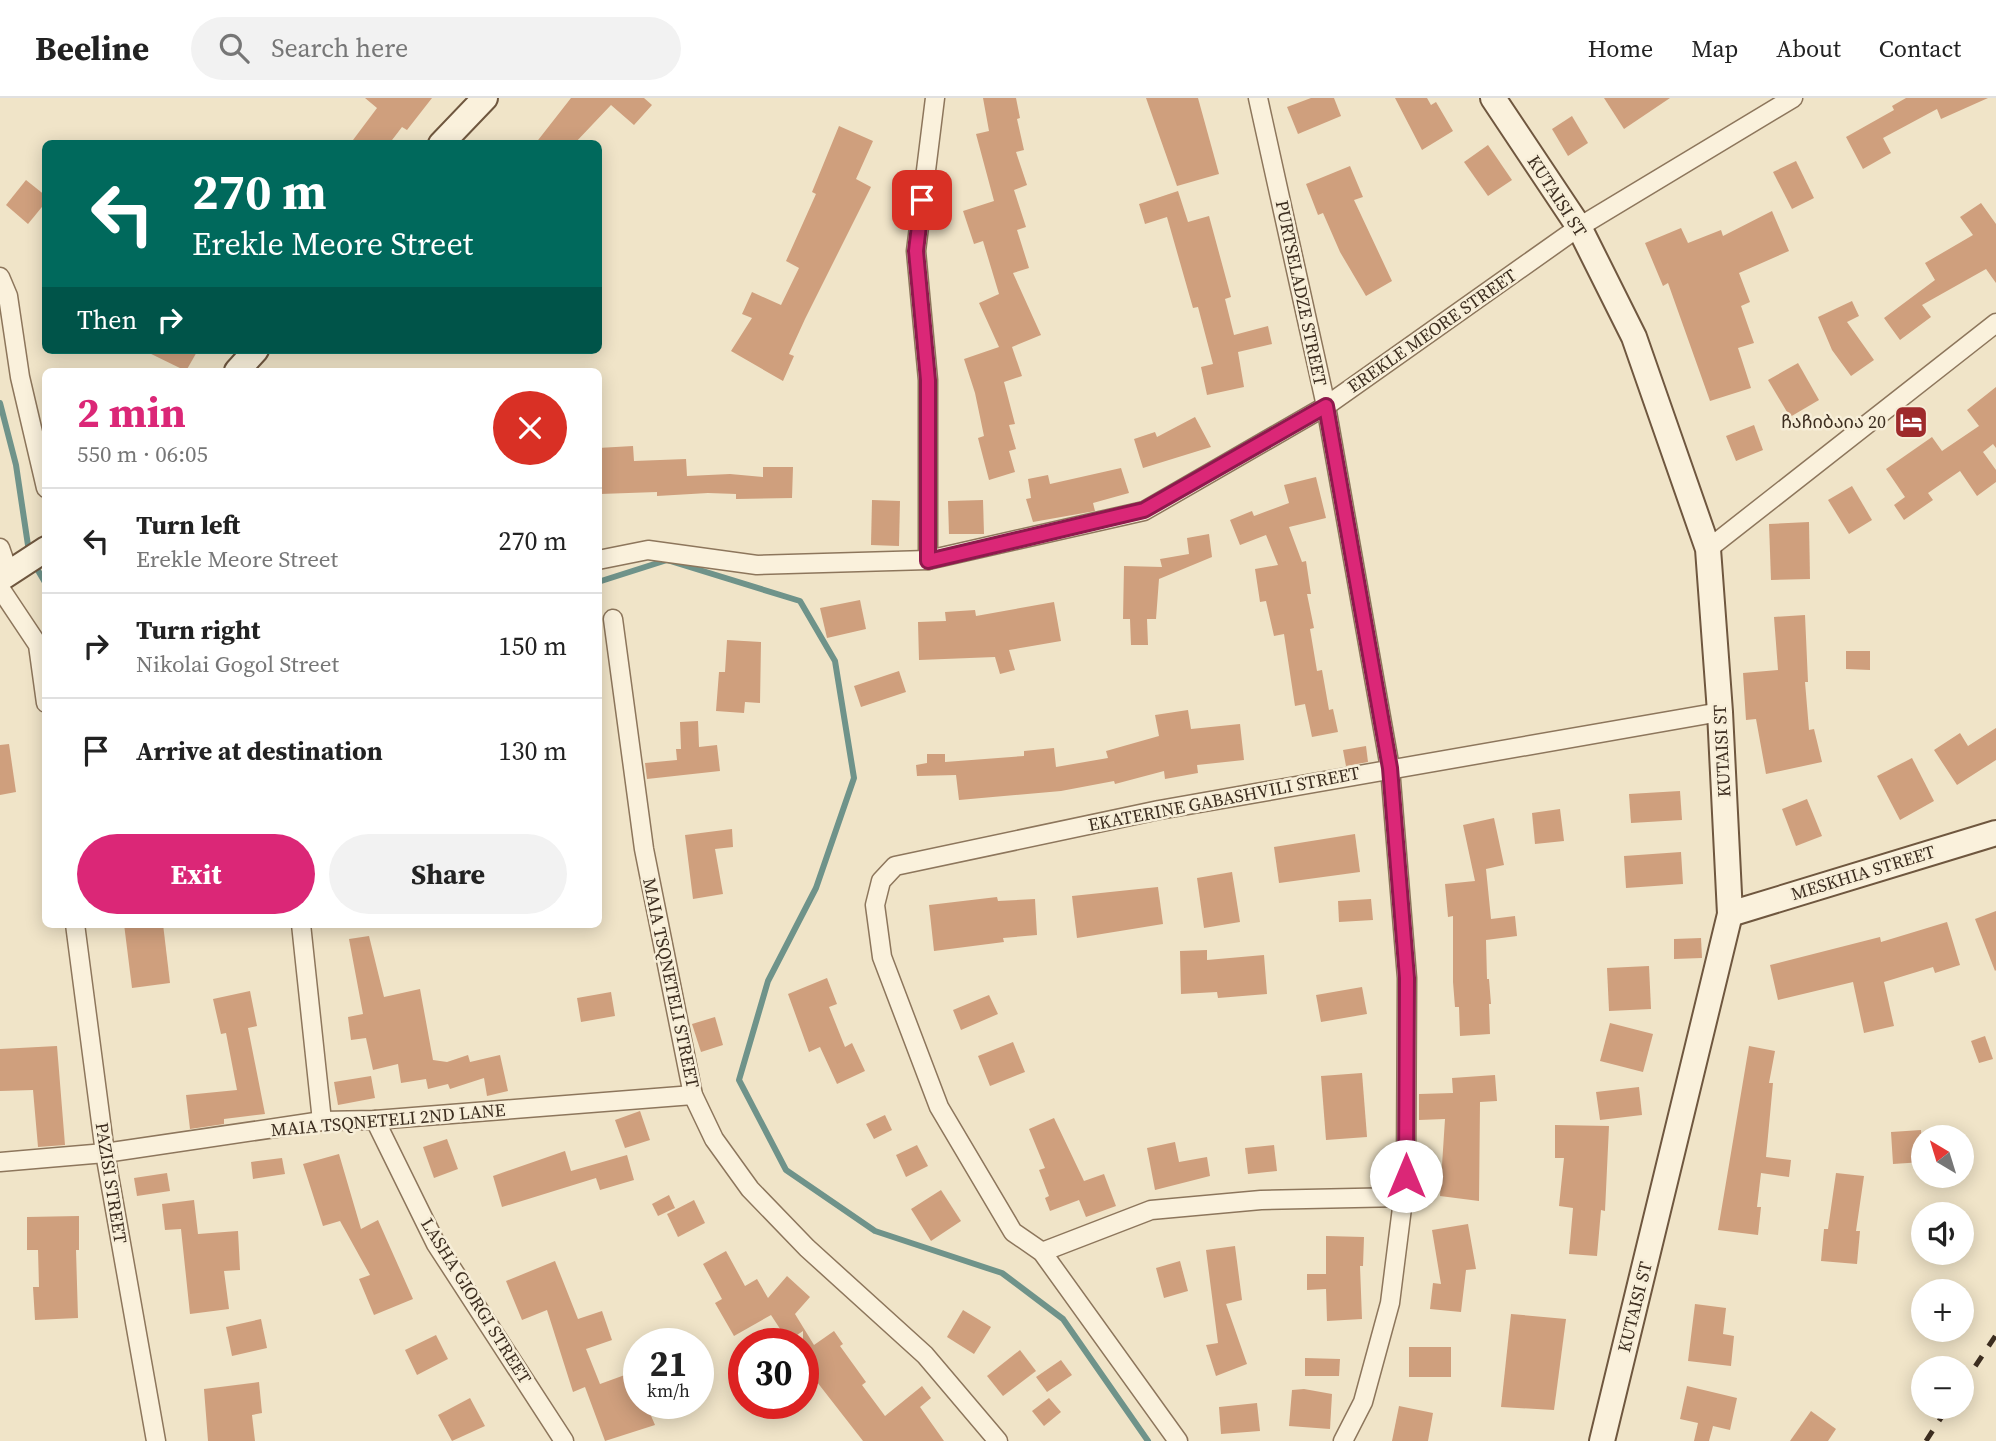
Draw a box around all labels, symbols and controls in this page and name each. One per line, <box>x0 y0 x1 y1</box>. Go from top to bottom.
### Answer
search box <box>191 17 681 80</box>
text: Beeline <box>35 26 149 71</box>
icon: search <box>215 29 253 67</box>
text: Search here <box>271 30 408 66</box>
text: Home <box>1588 32 1653 65</box>
text: Map <box>1691 32 1738 65</box>
text: About <box>1776 32 1841 65</box>
text: Contact <box>1879 32 1961 65</box>
street label: KUTAISI ST <box>1522 150 1593 241</box>
text: 270 m <box>192 158 327 225</box>
icon: left <box>77 168 168 259</box>
pin <box>892 170 952 230</box>
icon: arrive <box>903 181 941 219</box>
street label: PURTSELADZE STREET <box>1270 198 1333 388</box>
text: Erekle Meore Street <box>192 222 473 266</box>
street label: EREKLE MEORE STREET <box>1342 263 1521 399</box>
icon: right <box>151 301 189 339</box>
text: Then <box>77 302 137 338</box>
text: 2 min <box>77 383 186 441</box>
button: close <box>493 391 567 465</box>
hotel icon: ჩაჩიბაია 20 <box>1892 403 1930 441</box>
place label: ჩაჩიბაია 20 <box>1781 409 1886 434</box>
text: 550 m · 06:05 <box>77 438 208 470</box>
text: Turn left <box>136 507 240 543</box>
icon: left <box>77 522 115 560</box>
text: 270 m <box>499 523 567 559</box>
text: Erekle Meore Street <box>136 543 338 575</box>
text: Turn right <box>136 612 260 648</box>
icon: right <box>77 627 115 665</box>
text: 150 m <box>499 628 567 664</box>
text: Nikolai Gogol Street <box>136 648 339 680</box>
street label: KUTAISI ST <box>1707 704 1736 798</box>
icon: arrive <box>77 732 115 770</box>
text: Arrive at destination <box>136 733 383 769</box>
text: 130 m <box>499 733 567 769</box>
street label: EKATERINE GABASHVILI STREET <box>1086 760 1362 837</box>
button: Exit <box>77 834 315 914</box>
button: Share <box>329 834 567 914</box>
street label: MESKHIA STREET <box>1788 839 1938 906</box>
street label: MAIA TSQNETELI STREET <box>637 876 706 1090</box>
street label: MAIA TSQNETELI 2ND LANE <box>270 1097 506 1142</box>
street label: PAZISI STREET <box>90 1121 133 1245</box>
north arrow <box>1911 1125 1974 1188</box>
map controls <box>1911 1125 1974 1419</box>
position arrow <box>1369 1139 1443 1213</box>
button: sound <box>1911 1202 1974 1265</box>
street label: LASHA GIORGI STREET <box>415 1213 538 1389</box>
street label: KUTAISI ST <box>1611 1259 1658 1355</box>
button: + <box>1911 1279 1974 1342</box>
speed limit sign: 30 <box>728 1328 819 1419</box>
text: 21 <box>650 1340 687 1388</box>
button: − <box>1911 1356 1974 1419</box>
text: km/h <box>647 1378 690 1403</box>

